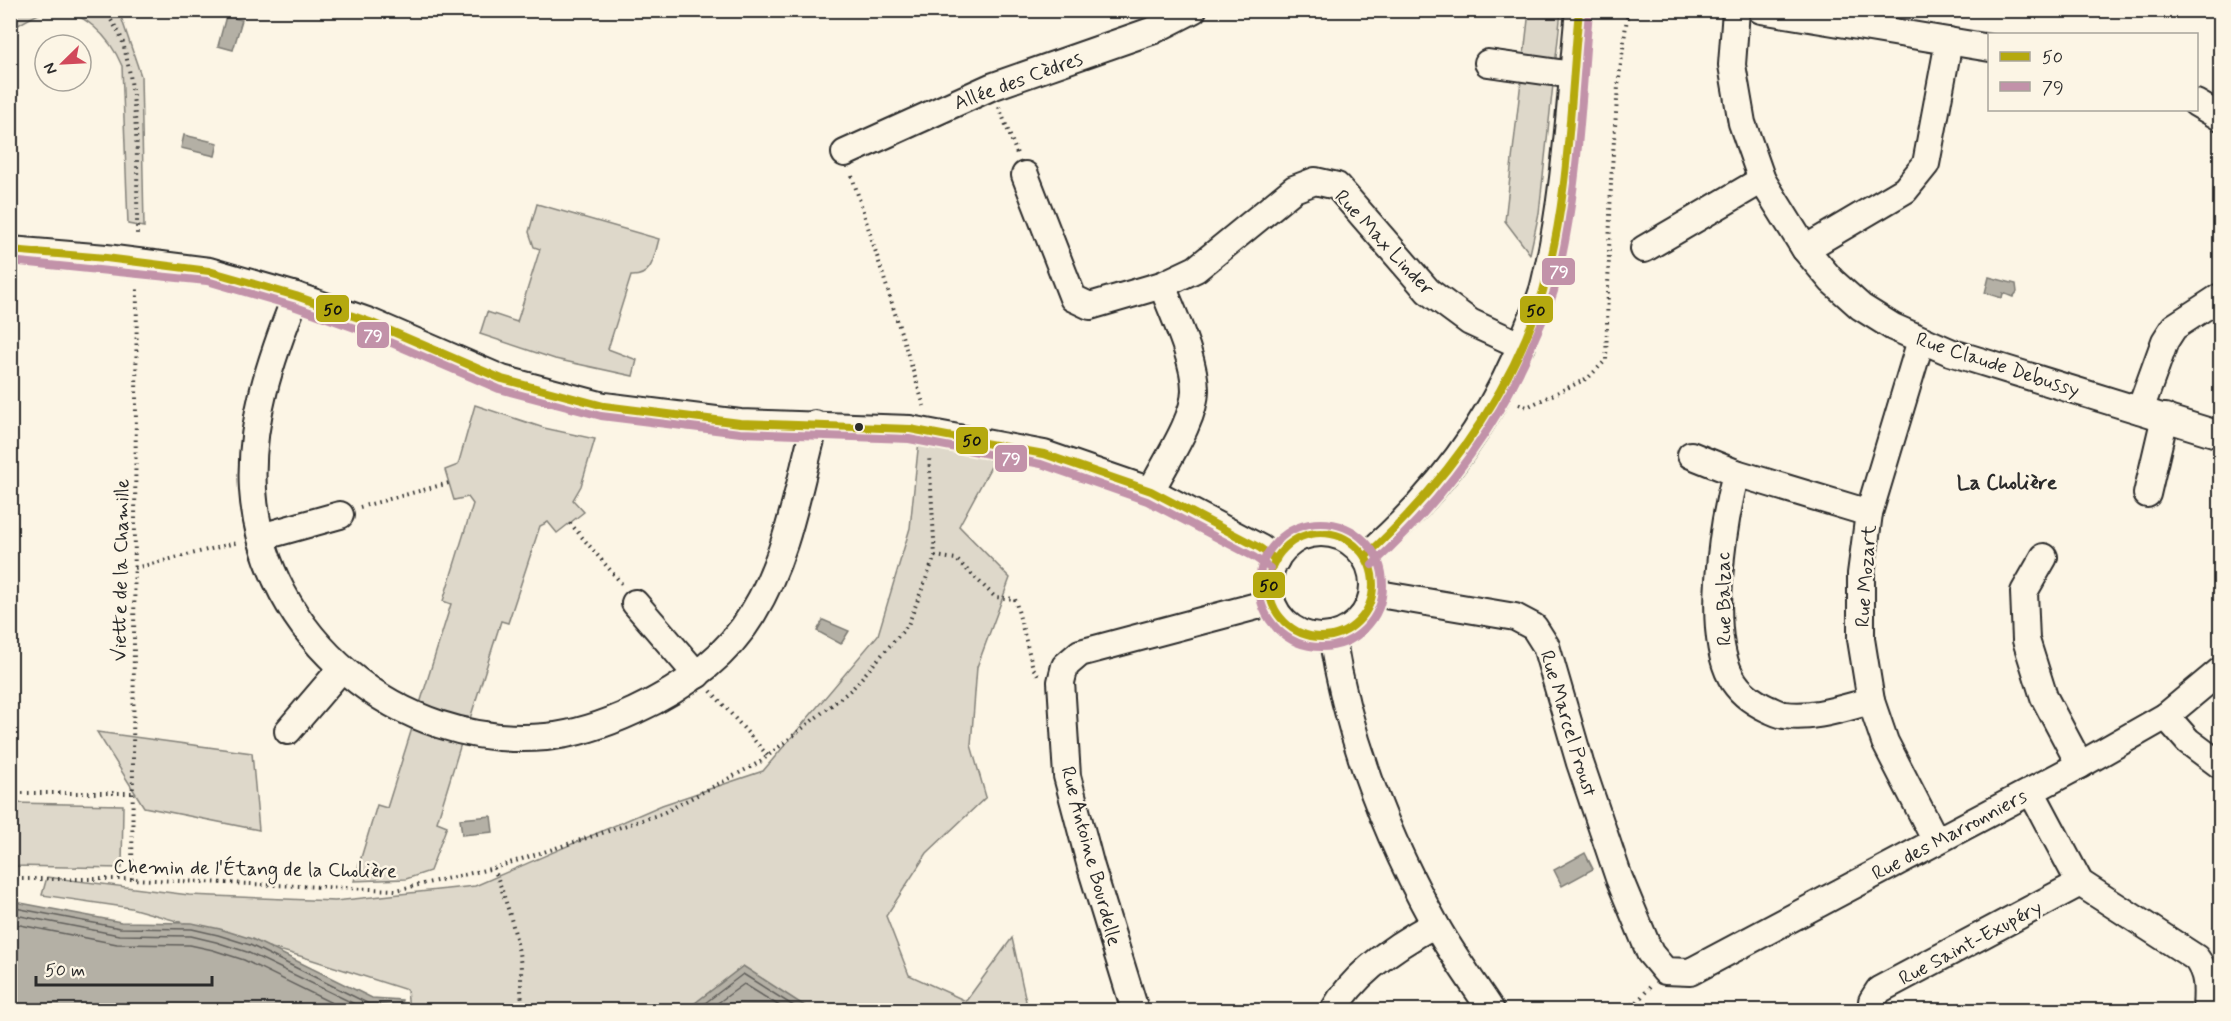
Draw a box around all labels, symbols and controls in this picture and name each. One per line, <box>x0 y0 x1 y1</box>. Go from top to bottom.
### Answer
north arrow <box>33 33 93 93</box>
legend <box>1988 33 2198 111</box>
street label: Allée des Cèdres <box>950 46 1087 117</box>
text: 50 <box>2042 46 2063 70</box>
text: N <box>39 59 62 78</box>
text: 79 <box>2042 76 2064 100</box>
street label: Rue Max Linder <box>1328 184 1440 302</box>
line badge: 79 <box>1541 257 1576 286</box>
text: 79 <box>1549 262 1569 283</box>
line badge: 50 <box>315 294 350 323</box>
line badge: 50 <box>1519 295 1554 324</box>
text: 50 <box>324 300 342 321</box>
text: 50 <box>1527 301 1545 322</box>
line badge: 79 <box>356 321 390 349</box>
text: 79 <box>363 326 383 347</box>
street label: Rue Claude Debussy <box>1912 326 2083 405</box>
unlabelled marker <box>853 421 865 433</box>
line badge: 50 <box>955 426 989 455</box>
text: 50 <box>963 431 981 452</box>
line badge: 79 <box>994 444 1028 473</box>
text: 79 <box>1001 449 1021 470</box>
district label: La Cholière <box>1957 469 2058 497</box>
street label: Viette de la Chamille <box>106 478 137 662</box>
street label: Rue Mozart <box>1849 524 1884 628</box>
street label: Rue Balzac <box>1710 552 1739 646</box>
line badge: 50 <box>1252 571 1286 599</box>
text: 50 <box>1260 576 1278 597</box>
street label: Rue Marcel Proust <box>1533 647 1603 800</box>
street label: Rue Antoine Bourdelle <box>1054 764 1128 949</box>
street label: Rue des Marronniers <box>1867 783 2032 888</box>
street label: Chemin de l'Étang de la Cholière <box>113 854 397 886</box>
street label: Rue Saint-Exupéry <box>1894 894 2047 992</box>
scale bar <box>36 949 212 987</box>
text: 50 m <box>45 959 85 983</box>

